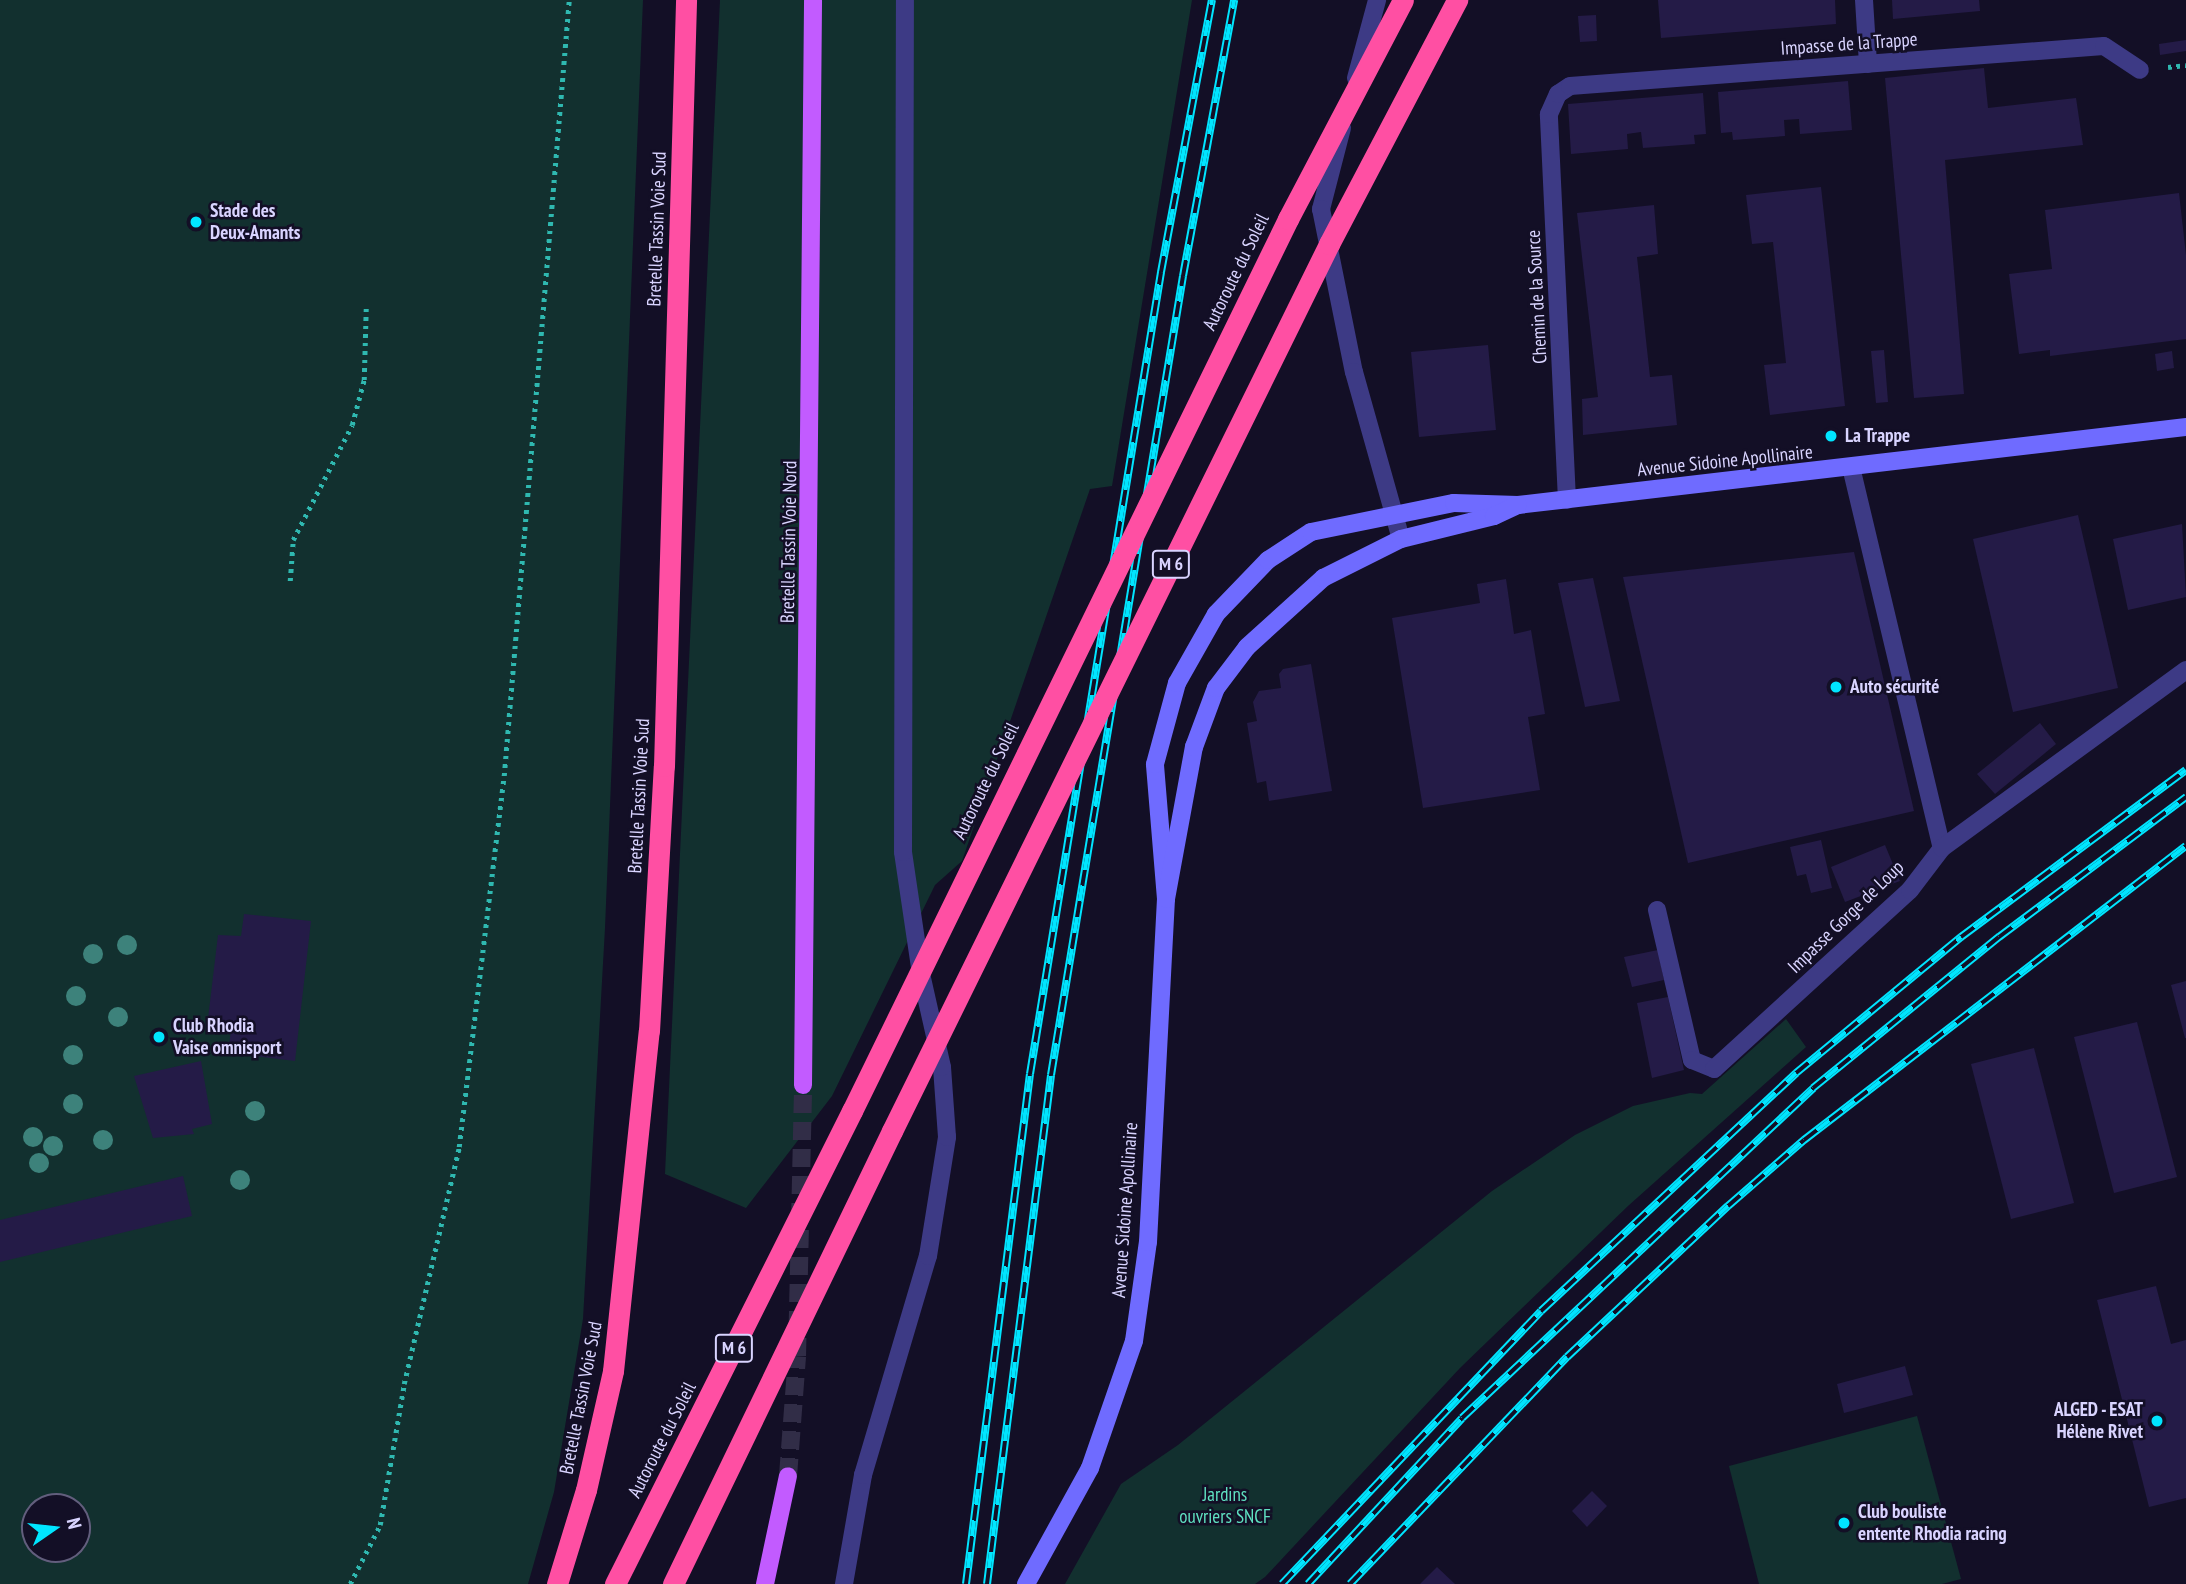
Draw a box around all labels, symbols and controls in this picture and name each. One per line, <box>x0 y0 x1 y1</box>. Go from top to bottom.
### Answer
street label: Impasse de la Trappe <box>1780 28 1918 60</box>
street label: Bretelle Tassin Voie Sud <box>643 151 671 307</box>
place label: Stade des Deux-Amants <box>210 200 301 244</box>
street label: Autoroute du Soleil <box>1198 210 1274 334</box>
marker: Stade des Deux-Amants <box>188 214 204 230</box>
street label: Chemin de la Source <box>1522 229 1552 365</box>
place label: La Trappe <box>1845 425 1911 447</box>
marker: La Trappe <box>1823 428 1839 444</box>
street label: Avenue Sidoine Apollinaire <box>1636 440 1814 482</box>
street label: Bretelle Tassin Voie Nord <box>776 460 802 624</box>
road number: M 6 <box>1152 550 1190 578</box>
place label: Auto sécurité <box>1850 676 1939 698</box>
marker: Auto sécurité <box>1828 679 1844 695</box>
street label: Bretelle Tassin Voie Sud <box>624 717 654 875</box>
street label: Autoroute du Soleil <box>948 719 1024 843</box>
street label: Impasse Gorge de Loup <box>1783 856 1909 978</box>
place label: Club Rhodia Vaise omnisport <box>173 1015 281 1059</box>
marker: Club Rhodia Vaise omnisport <box>151 1029 167 1045</box>
street label: Avenue Sidoine Apollinaire <box>1107 1121 1143 1299</box>
street label: Bretelle Tassin Voie Sud <box>555 1319 607 1477</box>
road number: M 6 <box>715 1334 753 1363</box>
street label: Autoroute du Soleil <box>623 1378 701 1502</box>
place label: ALGED - ESAT Hélène Rivet <box>2052 1399 2143 1443</box>
marker: ALGED - ESAT Hélène Rivet <box>2149 1413 2165 1429</box>
park label: Jardins ouvriers SNCF <box>1179 1484 1271 1528</box>
north arrow <box>21 1493 91 1563</box>
place label: Club bouliste entente Rhodia racing <box>1858 1501 2007 1545</box>
marker: Club bouliste entente Rhodia racing <box>1836 1515 1852 1531</box>
text: N <box>62 1516 87 1531</box>

